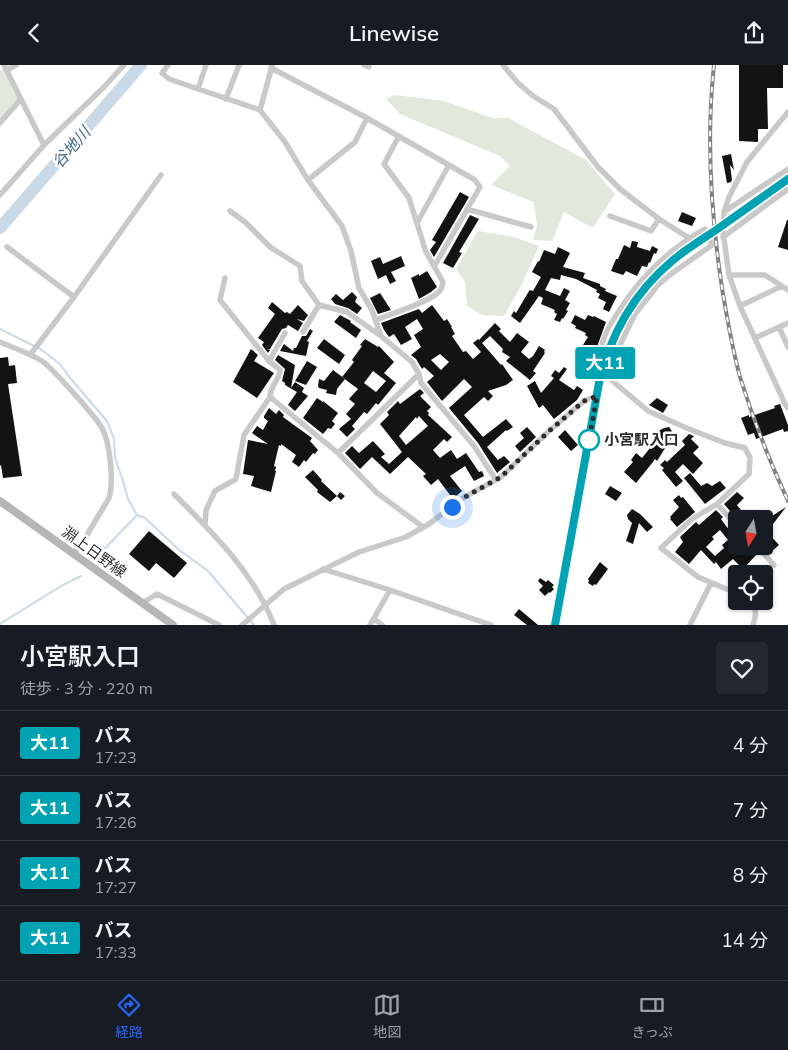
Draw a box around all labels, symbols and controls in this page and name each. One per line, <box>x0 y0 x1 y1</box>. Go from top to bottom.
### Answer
icon: back <box>20 19 48 47</box>
text: Linewise <box>349 19 439 47</box>
icon: share <box>740 19 768 47</box>
water label: 谷地川 <box>48 121 96 172</box>
line badge: 大11 <box>576 347 634 379</box>
text: 大11 <box>585 351 625 374</box>
marker: 小宮駅入口 <box>578 429 600 451</box>
place label: 小宮駅入口 <box>604 430 679 449</box>
your location <box>440 495 465 520</box>
north arrow <box>728 510 772 555</box>
map controls <box>728 510 773 610</box>
street label: 淵上日野線 <box>58 522 130 581</box>
button: locate <box>728 565 773 610</box>
text: 小宮駅入口 <box>20 641 140 671</box>
button: heart <box>716 642 768 694</box>
text: 徒歩 · 3 分 · 220 m <box>20 678 153 698</box>
text: バス <box>95 723 133 747</box>
text: 大11 <box>30 731 70 754</box>
text: 4 分 <box>733 733 768 757</box>
text: 17:23 <box>95 747 137 767</box>
text: バス <box>95 788 133 812</box>
text: 大11 <box>30 796 70 819</box>
text: 7 分 <box>733 798 768 822</box>
text: 17:26 <box>95 812 137 832</box>
text: バス <box>95 853 133 877</box>
text: 大11 <box>30 861 70 884</box>
text: 8 分 <box>733 863 768 887</box>
text: 17:27 <box>95 877 137 897</box>
text: バス <box>95 918 133 942</box>
text: 大11 <box>30 926 70 949</box>
text: 14 分 <box>721 928 768 952</box>
text: 17:33 <box>95 942 137 962</box>
tab: 経路 <box>115 991 143 1041</box>
tab: 地図 <box>373 991 401 1041</box>
tab: きっぷ <box>631 991 673 1041</box>

